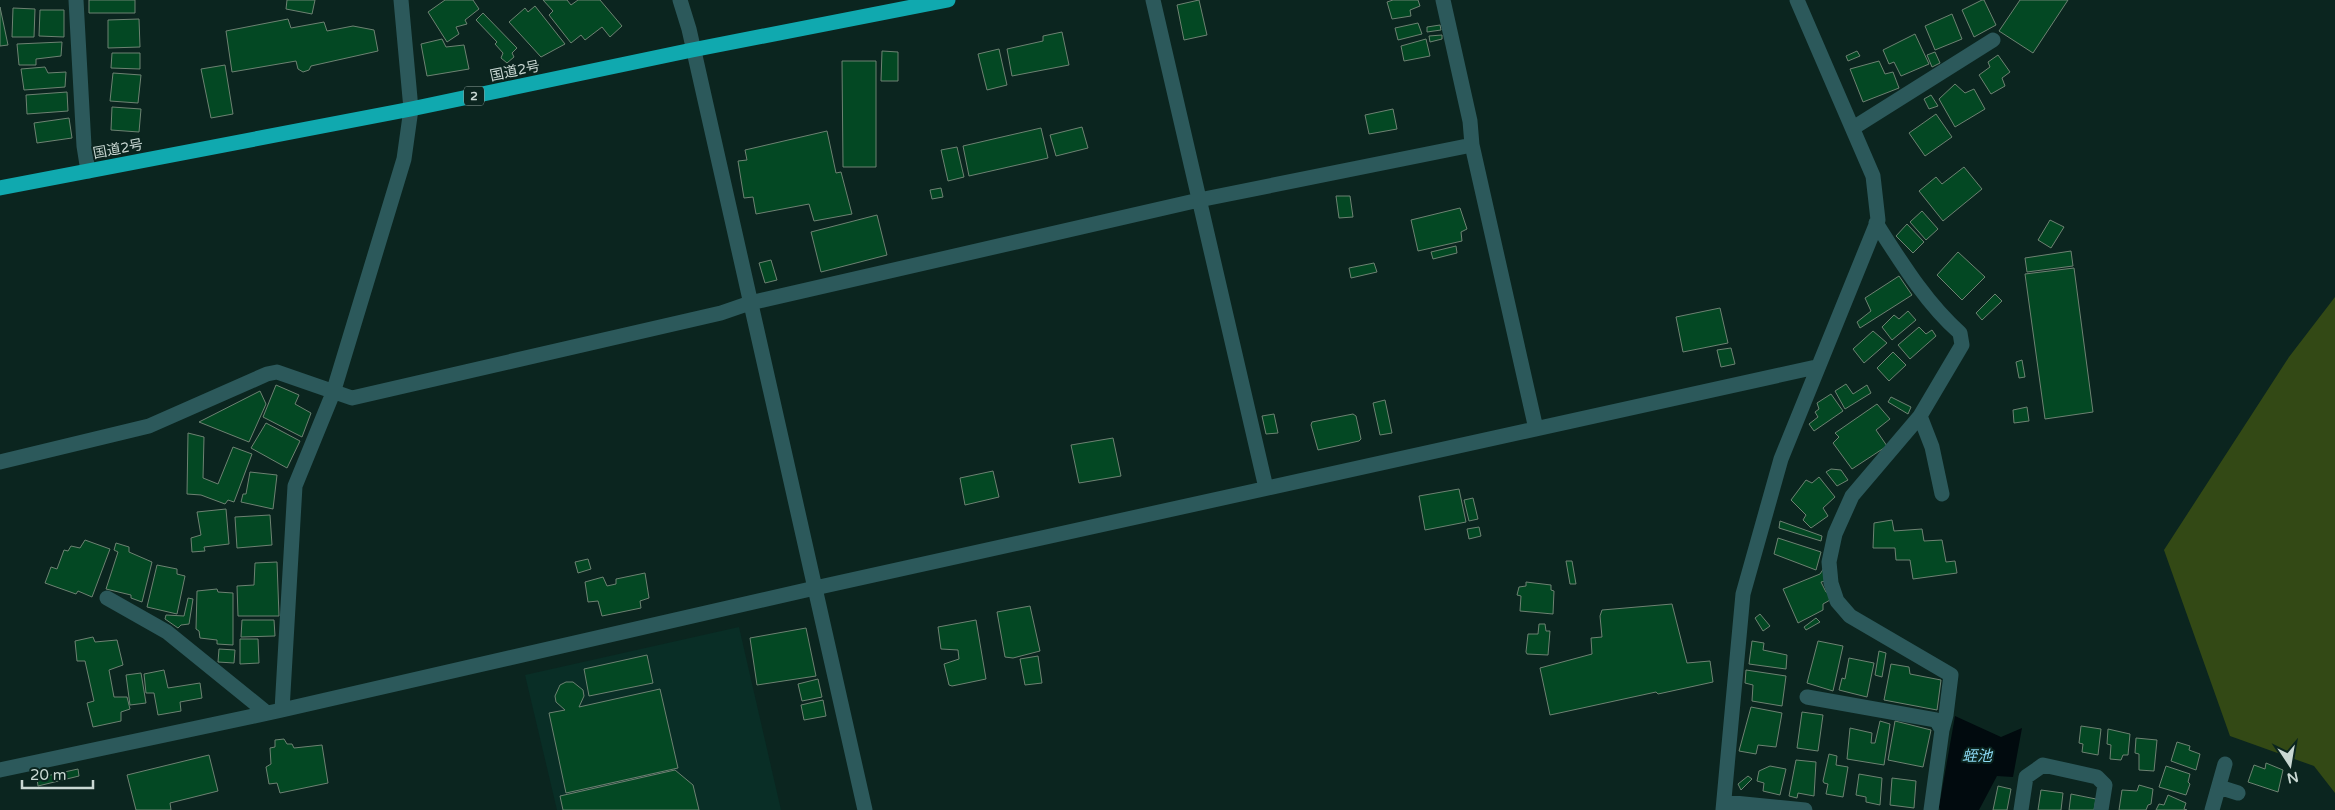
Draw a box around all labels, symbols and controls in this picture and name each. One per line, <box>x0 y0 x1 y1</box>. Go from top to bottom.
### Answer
street label: 国道2号 <box>488 57 542 85</box>
road number: 2 <box>464 86 484 105</box>
street label: 国道2号 <box>91 136 145 162</box>
north arrow <box>2265 740 2315 790</box>
water label: 蛭池 <box>1962 747 1994 765</box>
scale bar <box>22 758 94 790</box>
text: 20 m <box>30 766 67 784</box>
text: N <box>2285 768 2300 787</box>

